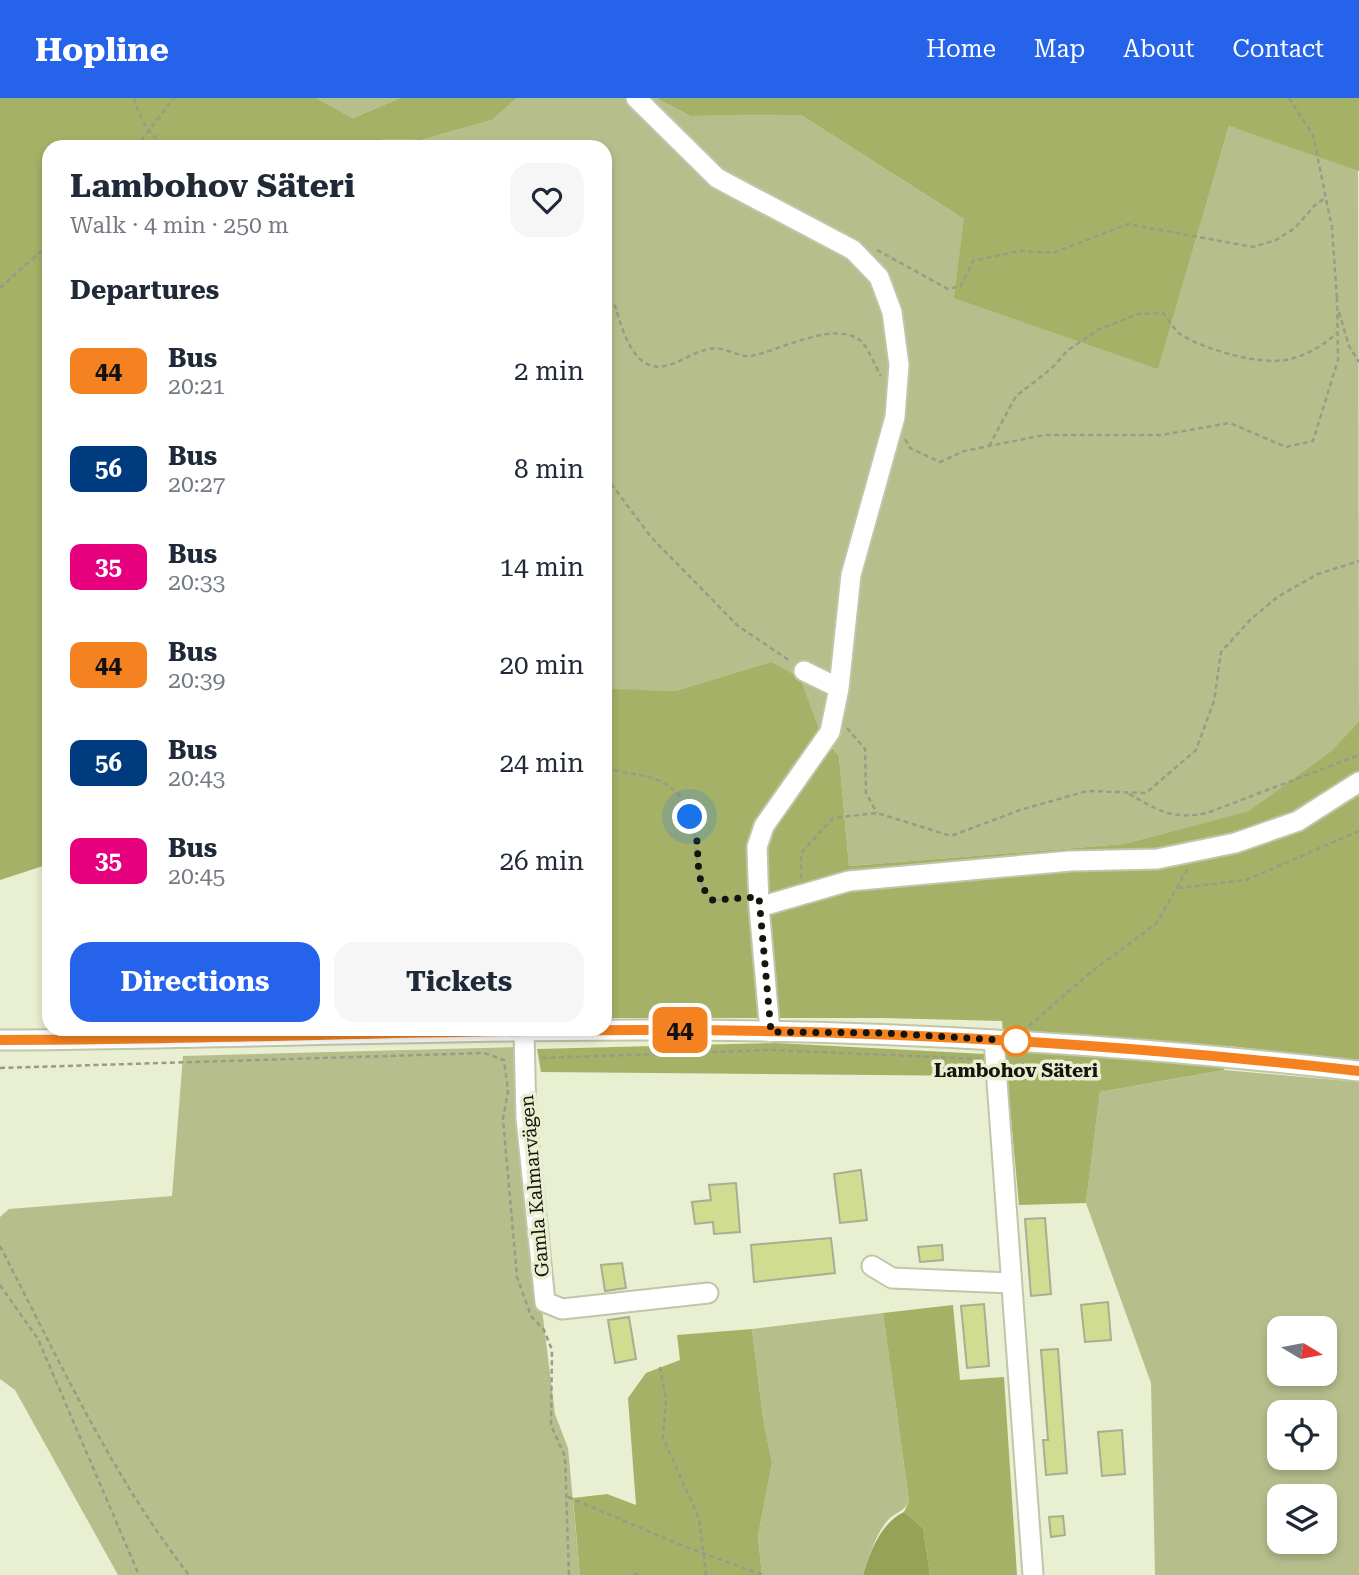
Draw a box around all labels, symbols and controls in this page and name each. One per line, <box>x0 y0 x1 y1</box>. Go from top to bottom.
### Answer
text: Hopline <box>35 30 169 69</box>
text: Home <box>926 35 996 63</box>
text: Map <box>1034 35 1085 63</box>
text: About <box>1123 35 1194 63</box>
text: Contact <box>1232 35 1324 63</box>
button: heart <box>510 163 584 237</box>
text: Lambohov Säteri <box>70 166 355 205</box>
text: Walk · 4 min · 250 m <box>70 212 289 239</box>
text: Departures <box>70 275 219 305</box>
text: Bus <box>168 343 217 373</box>
text: 2 min <box>514 356 584 386</box>
text: 44 <box>95 357 122 385</box>
text: 20:21 <box>168 373 225 400</box>
text: Bus <box>168 441 217 471</box>
text: 8 min <box>514 454 584 484</box>
text: 56 <box>95 455 122 483</box>
text: 20:27 <box>168 471 225 498</box>
text: Bus <box>168 539 217 569</box>
text: 14 min <box>500 552 584 582</box>
text: 35 <box>95 553 122 581</box>
text: 20:33 <box>168 569 225 596</box>
text: Bus <box>168 637 217 667</box>
text: 20 min <box>500 650 584 680</box>
text: 44 <box>95 651 122 679</box>
text: 20:39 <box>168 667 225 694</box>
text: Bus <box>168 735 217 765</box>
text: 24 min <box>500 748 584 778</box>
text: 56 <box>95 749 122 777</box>
text: 20:43 <box>168 765 225 792</box>
your location <box>672 799 707 834</box>
text: Bus <box>168 833 217 863</box>
text: 26 min <box>500 846 584 876</box>
text: 35 <box>95 847 122 875</box>
text: 20:45 <box>168 863 225 890</box>
button: Directions <box>70 942 320 1022</box>
button: Tickets <box>334 942 584 1022</box>
line badge: 44 <box>648 1007 712 1053</box>
text: 44 <box>667 1016 693 1044</box>
marker: Lambohov Säteri <box>1001 1026 1031 1056</box>
place label: Lambohov Säteri <box>934 1059 1098 1082</box>
street label: Gamla Kalmarvägen <box>515 1094 554 1278</box>
north arrow <box>1267 1316 1337 1386</box>
map controls <box>1267 1316 1337 1554</box>
button: locate <box>1267 1400 1337 1470</box>
button: layers <box>1267 1484 1337 1554</box>

